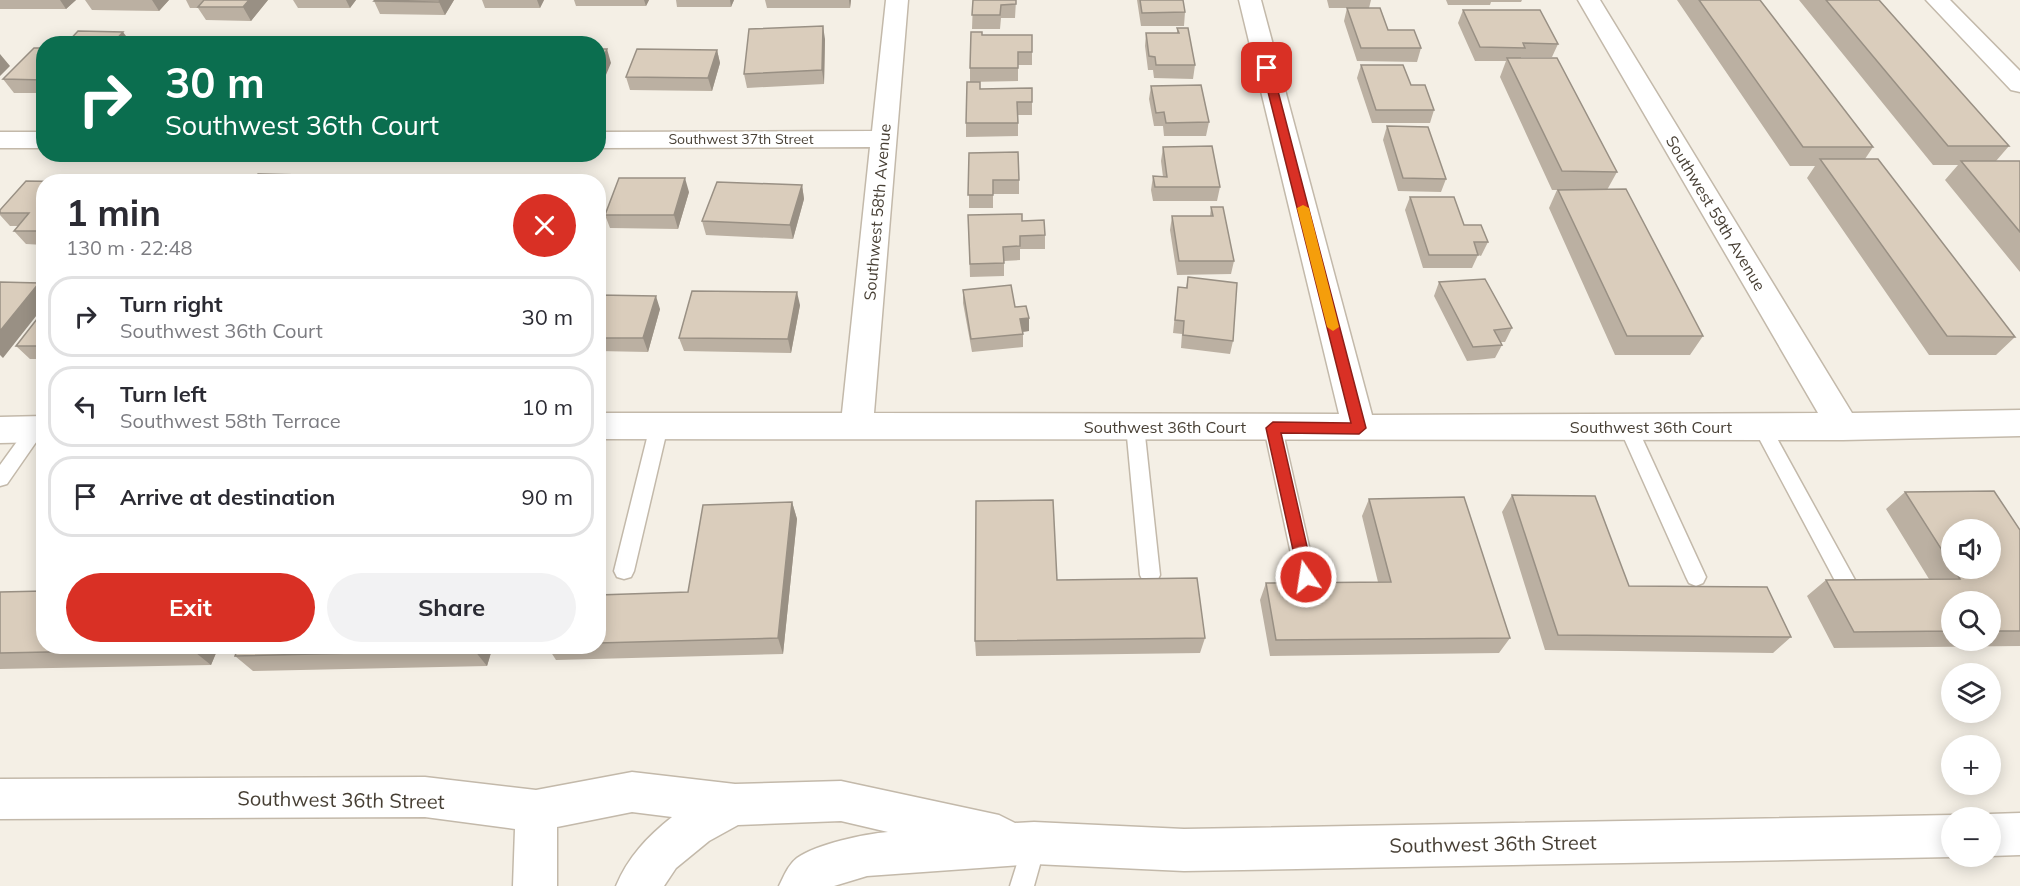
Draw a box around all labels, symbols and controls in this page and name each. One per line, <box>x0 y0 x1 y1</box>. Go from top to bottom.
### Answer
pin <box>1241 42 1292 93</box>
icon: arrive <box>1250 51 1283 84</box>
text: 30 m <box>165 56 265 109</box>
icon: right <box>66 60 144 138</box>
text: Southwest 36th Court <box>165 108 439 142</box>
street label: Southwest 58th Avenue <box>859 123 895 301</box>
street label: Southwest 37th Street <box>668 130 814 148</box>
street label: Southwest 59th Avenue <box>1662 132 1770 294</box>
text: 1 min <box>66 190 161 235</box>
button: close <box>513 194 576 257</box>
text: 130 m · 22:48 <box>66 235 192 260</box>
text: Turn right <box>120 290 223 318</box>
icon: right <box>69 300 102 333</box>
text: 30 m <box>522 303 573 331</box>
text: Southwest 36th Court <box>120 318 323 343</box>
text: Turn left <box>120 380 207 408</box>
icon: left <box>69 390 102 423</box>
text: 10 m <box>522 393 573 421</box>
text: Southwest 58th Terrace <box>120 408 341 433</box>
street label: Southwest 36th Court <box>1084 417 1247 437</box>
street label: Southwest 36th Court <box>1570 417 1733 437</box>
icon: arrive <box>69 480 102 513</box>
text: Arrive at destination <box>120 483 335 511</box>
text: 90 m <box>522 483 573 511</box>
map controls <box>1941 519 2001 867</box>
button: sound <box>1941 519 2001 579</box>
position arrow <box>1274 545 1338 609</box>
button: Exit <box>66 573 315 642</box>
button: Share <box>327 573 576 642</box>
button: search <box>1941 591 2001 651</box>
button: layers <box>1941 663 2001 723</box>
button: + <box>1941 735 2001 795</box>
street label: Southwest 36th Street <box>237 785 445 814</box>
button: − <box>1941 807 2001 867</box>
street label: Southwest 36th Street <box>1389 829 1597 858</box>

